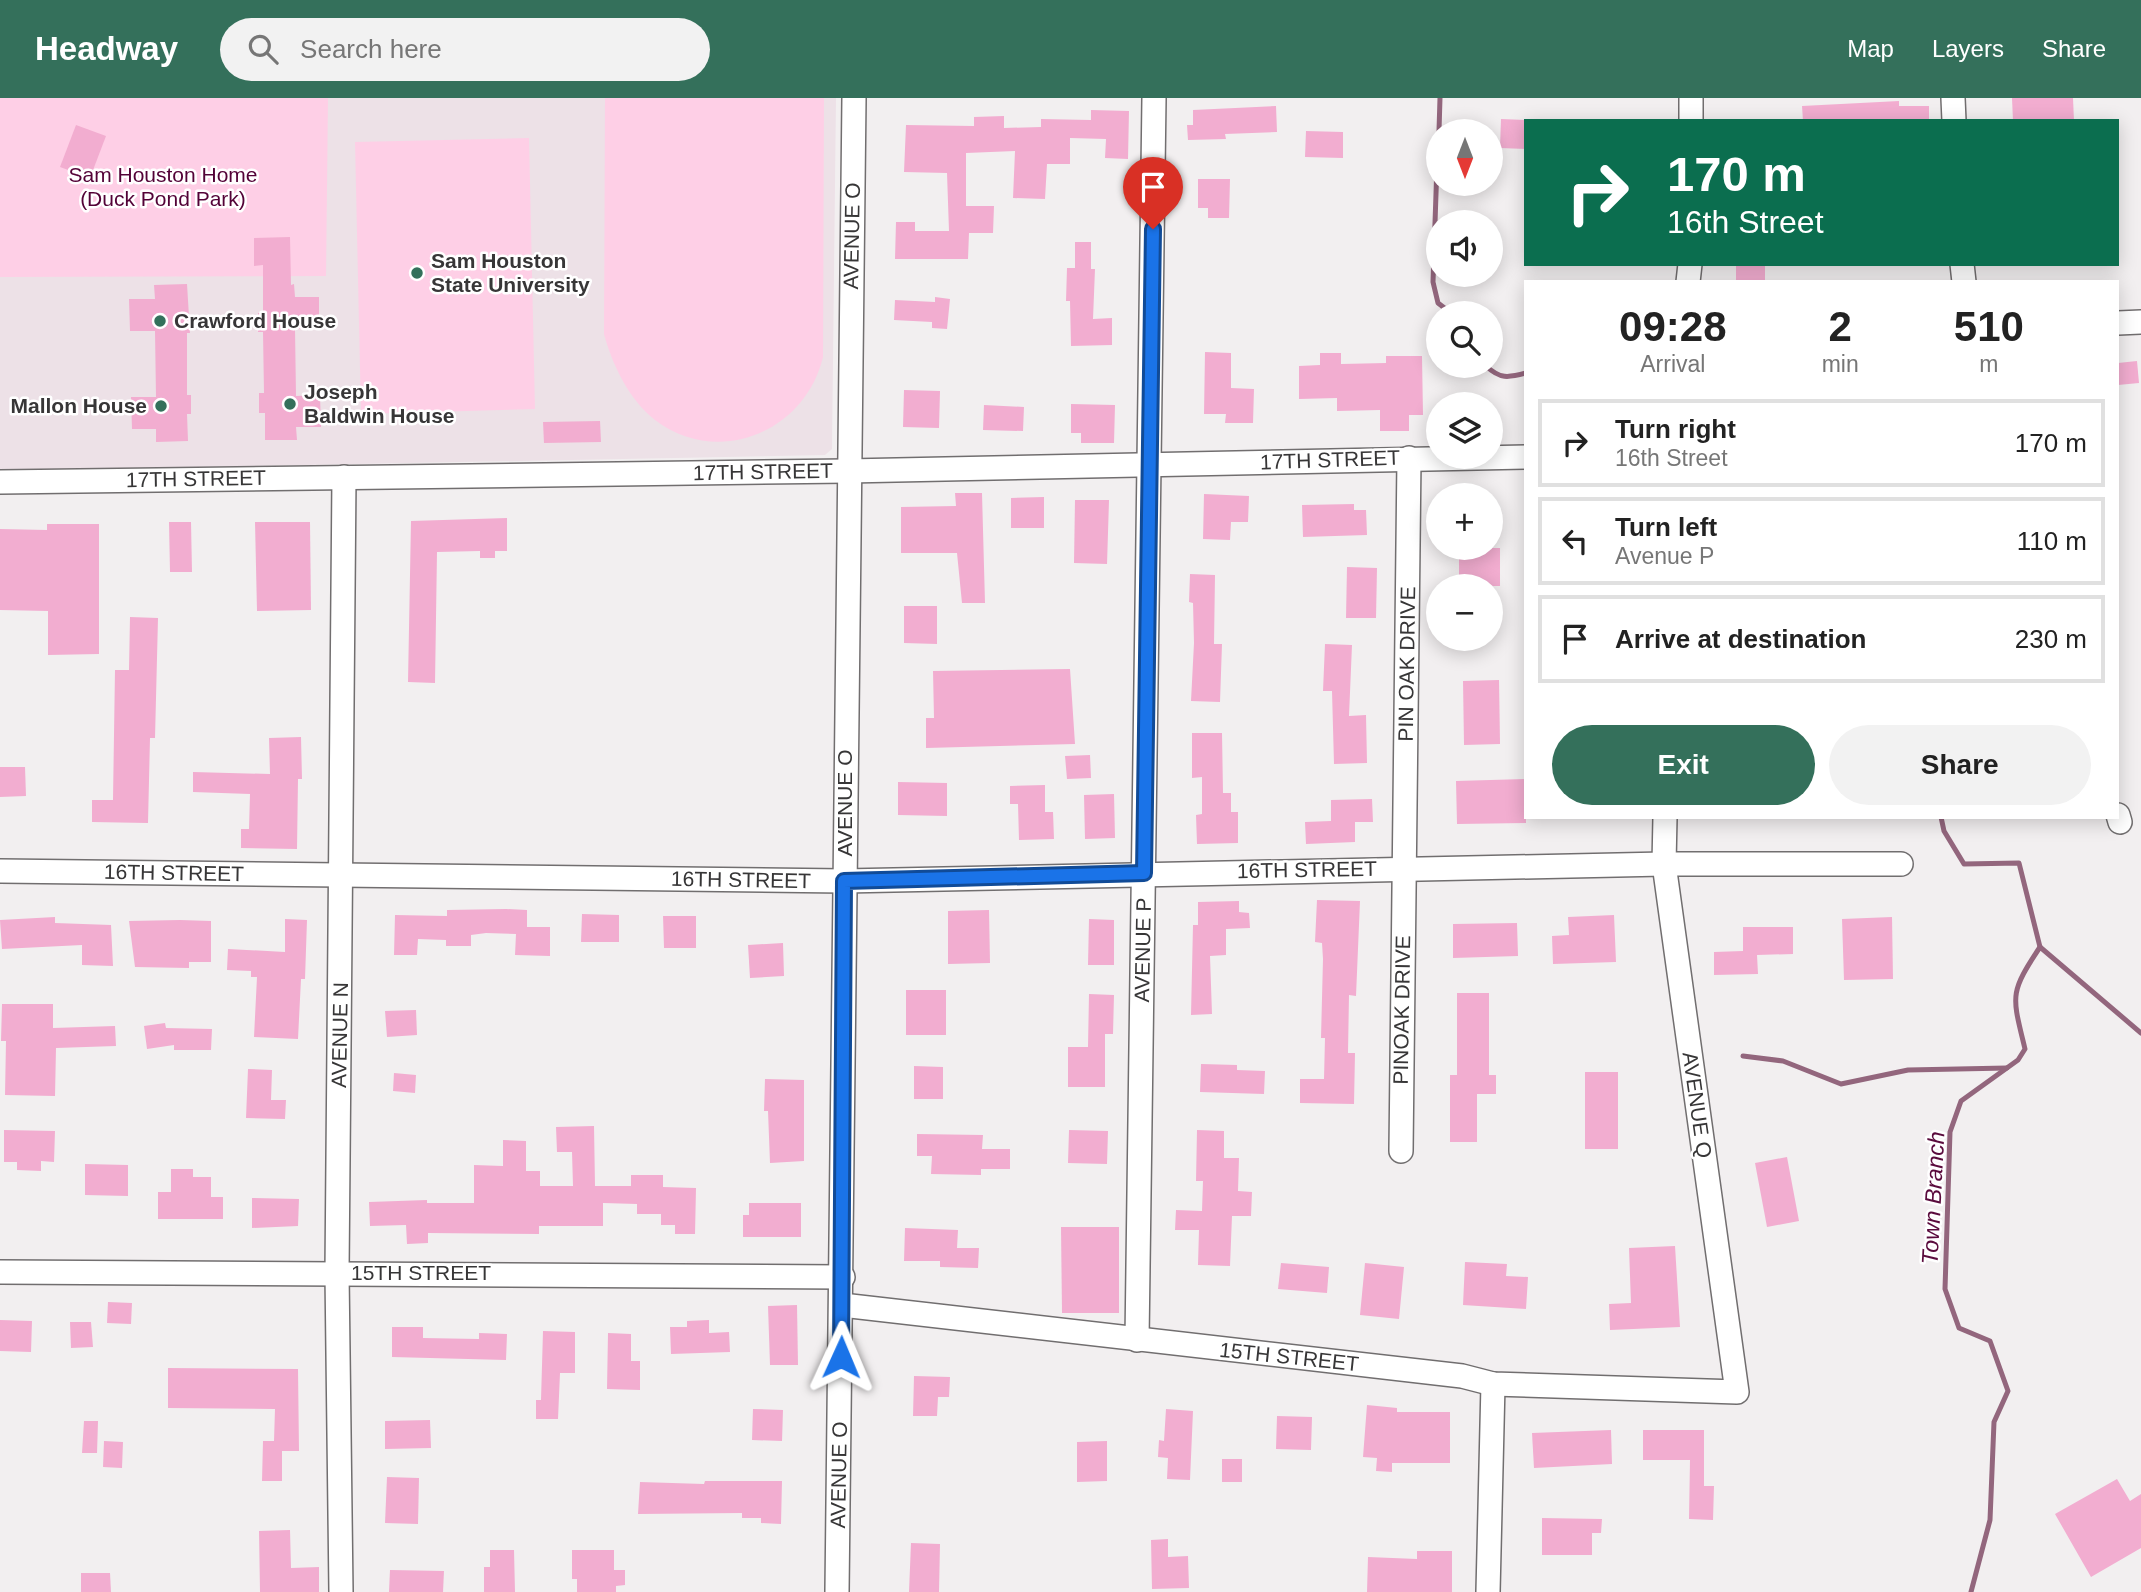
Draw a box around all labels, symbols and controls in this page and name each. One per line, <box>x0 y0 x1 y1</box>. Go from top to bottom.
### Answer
search box <box>220 18 710 81</box>
text: Headway <box>35 30 178 67</box>
icon: search <box>244 30 282 68</box>
text: Search here <box>300 34 442 64</box>
text: Map <box>1847 35 1894 62</box>
text: Layers <box>1932 35 2004 62</box>
text: Share <box>2042 35 2106 62</box>
north arrow <box>1426 119 1503 196</box>
map controls <box>1426 119 1503 651</box>
icon: right <box>1552 147 1643 238</box>
text: 170 m <box>1667 147 1806 201</box>
pin <box>1123 157 1183 229</box>
park label: Sam Houston Home (Duck Pond Park) <box>68 163 258 210</box>
icon: arrive <box>1134 168 1172 206</box>
street label: AVENUE O <box>839 182 864 290</box>
text: 16th Street <box>1667 204 1824 240</box>
button: sound <box>1426 210 1503 287</box>
place label: Sam Houston State University <box>431 249 590 296</box>
marker: Sam Houston State University <box>409 265 425 281</box>
button: search <box>1426 301 1503 378</box>
text: 09:28 <box>1619 303 1727 350</box>
text: 2 <box>1828 303 1852 350</box>
text: 510 <box>1954 303 2024 350</box>
place label: Crawford House <box>174 309 336 332</box>
marker: Crawford House <box>152 313 168 329</box>
text: Arrival <box>1640 351 1705 377</box>
text: min <box>1822 351 1859 377</box>
text: m <box>1979 351 1998 377</box>
place label: Joseph Baldwin House <box>304 380 455 427</box>
button: layers <box>1426 392 1503 469</box>
place label: Mallon House <box>10 394 147 417</box>
marker: Joseph Baldwin House <box>282 396 298 412</box>
marker: Mallon House <box>153 398 169 414</box>
text: Turn right <box>1615 414 1736 444</box>
icon: right <box>1556 424 1594 462</box>
text: 170 m <box>2015 428 2087 458</box>
text: 16th Street <box>1615 445 1728 471</box>
street label: 17TH STREET <box>1260 446 1401 473</box>
street label: 17TH STREET <box>693 459 833 484</box>
street label: 17TH STREET <box>126 466 266 491</box>
button: + <box>1426 483 1503 560</box>
text: Turn left <box>1615 512 1717 542</box>
icon: left <box>1556 522 1594 560</box>
text: 110 m <box>2017 526 2087 556</box>
text: Avenue P <box>1615 543 1714 569</box>
button: − <box>1426 574 1503 651</box>
street label: PIN OAK DRIVE <box>1394 586 1419 742</box>
icon: arrive <box>1556 620 1594 658</box>
text: Arrive at destination <box>1615 624 1866 654</box>
text: 230 m <box>2015 624 2087 654</box>
button: Exit <box>1552 725 1815 805</box>
button: Share <box>1829 725 2091 805</box>
street label: AVENUE O <box>833 750 856 856</box>
street label: 16TH STREET <box>1237 857 1377 882</box>
street label: 16TH STREET <box>104 860 244 885</box>
street label: 16TH STREET <box>671 867 811 892</box>
street label: AVENUE P <box>1130 897 1155 1003</box>
street label: PINOAK DRIVE <box>1389 935 1414 1085</box>
street label: AVENUE N <box>327 982 352 1088</box>
street label: AVENUE Q <box>1679 1050 1716 1159</box>
water label: Town Branch <box>1917 1131 1949 1265</box>
street label: 15TH STREET <box>351 1261 491 1284</box>
position arrow <box>804 1320 878 1394</box>
street label: 15TH STREET <box>1218 1338 1360 1375</box>
street label: AVENUE O <box>826 1421 851 1529</box>

